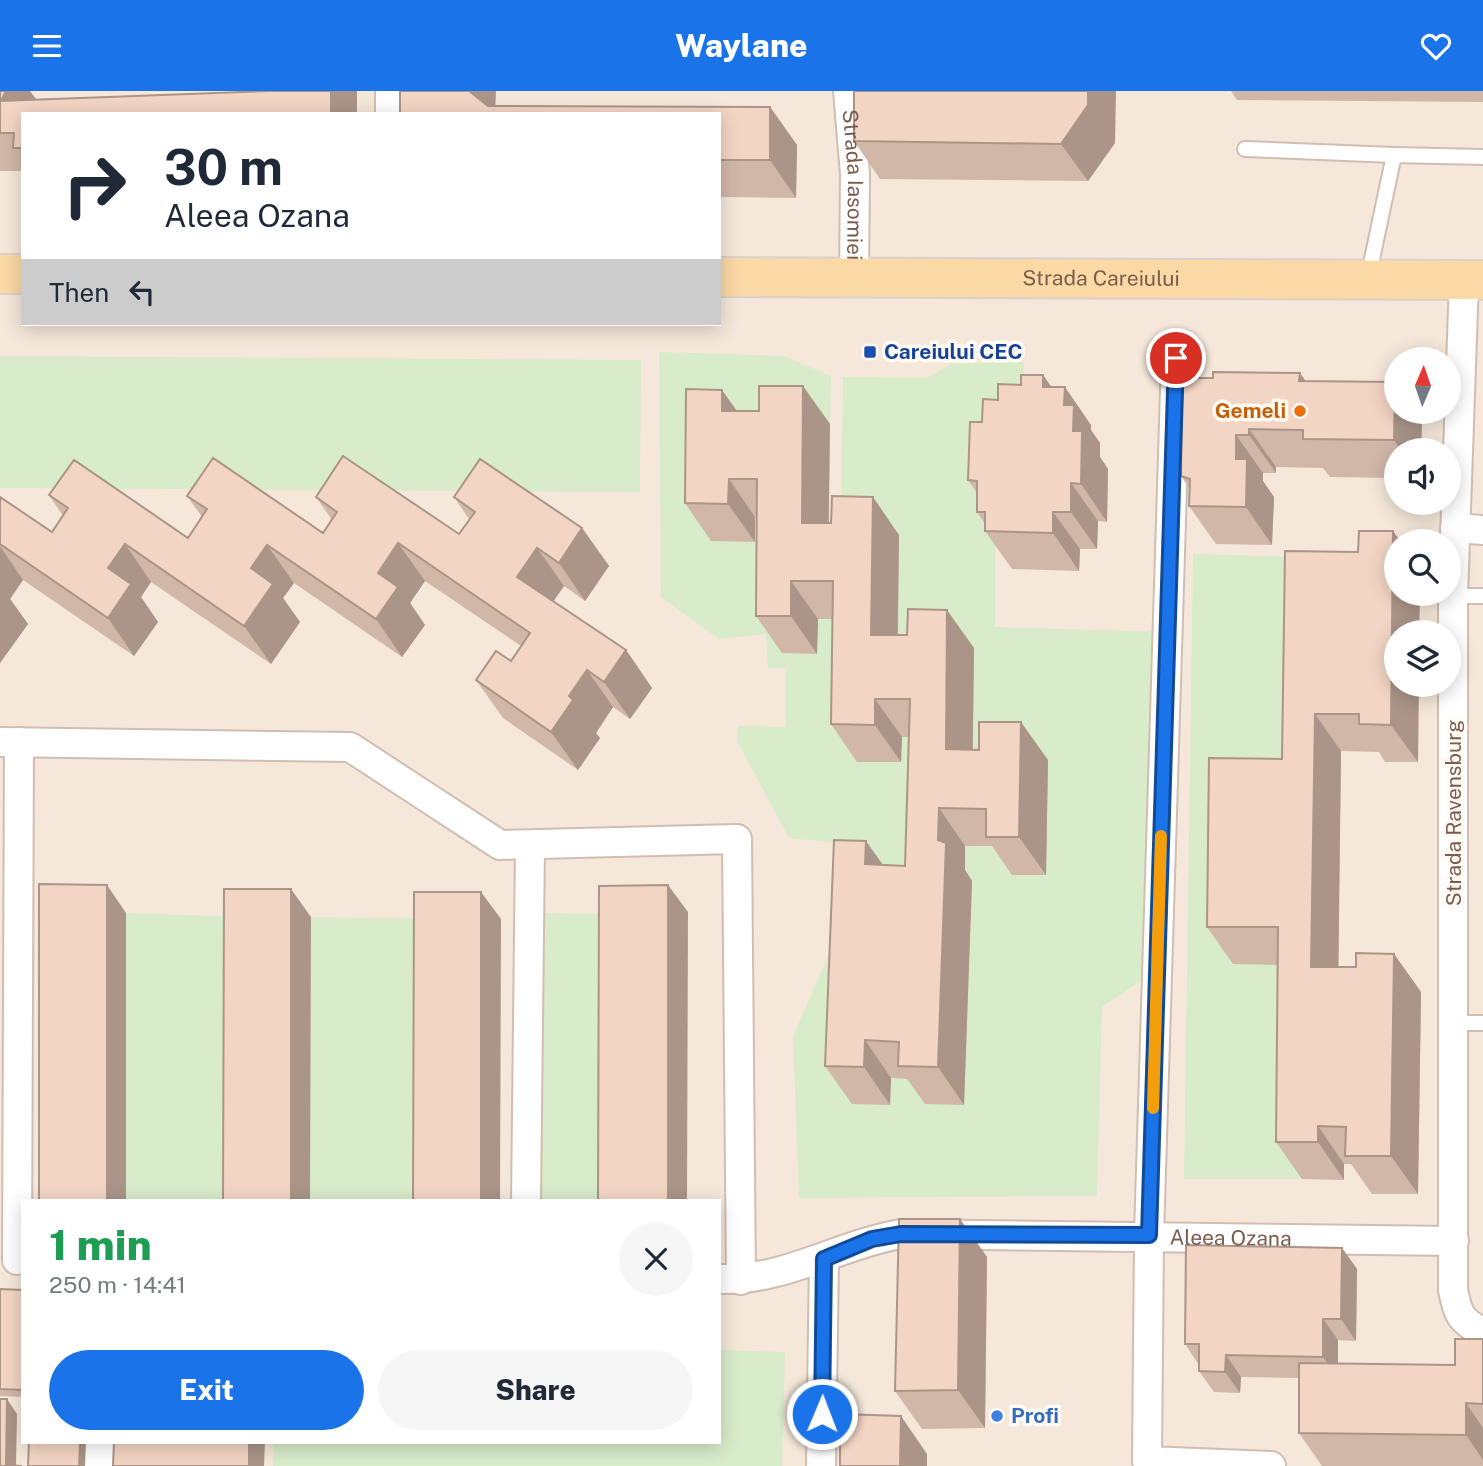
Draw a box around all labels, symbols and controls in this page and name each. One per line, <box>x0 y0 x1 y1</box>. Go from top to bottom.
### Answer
icon: menu <box>28 27 66 65</box>
text: Waylane <box>675 27 808 64</box>
icon: heart <box>1417 27 1455 65</box>
street label: Strada Iasomiei <box>838 108 868 260</box>
text: 30 m <box>164 138 283 196</box>
icon: right <box>49 140 140 231</box>
text: Aleea Ozana <box>164 197 350 234</box>
street label: Strada Careiului <box>1022 265 1180 291</box>
icon: left <box>123 273 161 311</box>
text: Then <box>49 277 109 308</box>
pin <box>1146 328 1206 388</box>
place label: Careiului CEC <box>884 339 1023 364</box>
icon: arrive <box>1157 339 1195 377</box>
marker: Careiului CEC <box>862 344 878 360</box>
north arrow <box>1384 347 1461 423</box>
map controls <box>1384 347 1461 697</box>
place label: Gemeli <box>1215 398 1286 423</box>
marker: Gemeli <box>1292 403 1308 419</box>
button: sound <box>1384 438 1461 515</box>
button: search <box>1384 529 1461 606</box>
button: layers <box>1384 620 1461 697</box>
street label: Strada Ravensburg <box>1441 720 1466 906</box>
text: 1 min <box>49 1220 152 1269</box>
button: close <box>619 1222 693 1296</box>
street label: Aleea Ozana <box>1169 1224 1292 1251</box>
text: 250 m · 14:41 <box>49 1271 186 1298</box>
button: Exit <box>49 1350 364 1430</box>
button: Share <box>378 1350 693 1430</box>
position arrow <box>785 1377 859 1451</box>
place label: Profi <box>1011 1403 1059 1428</box>
marker: Profi <box>989 1408 1005 1424</box>

